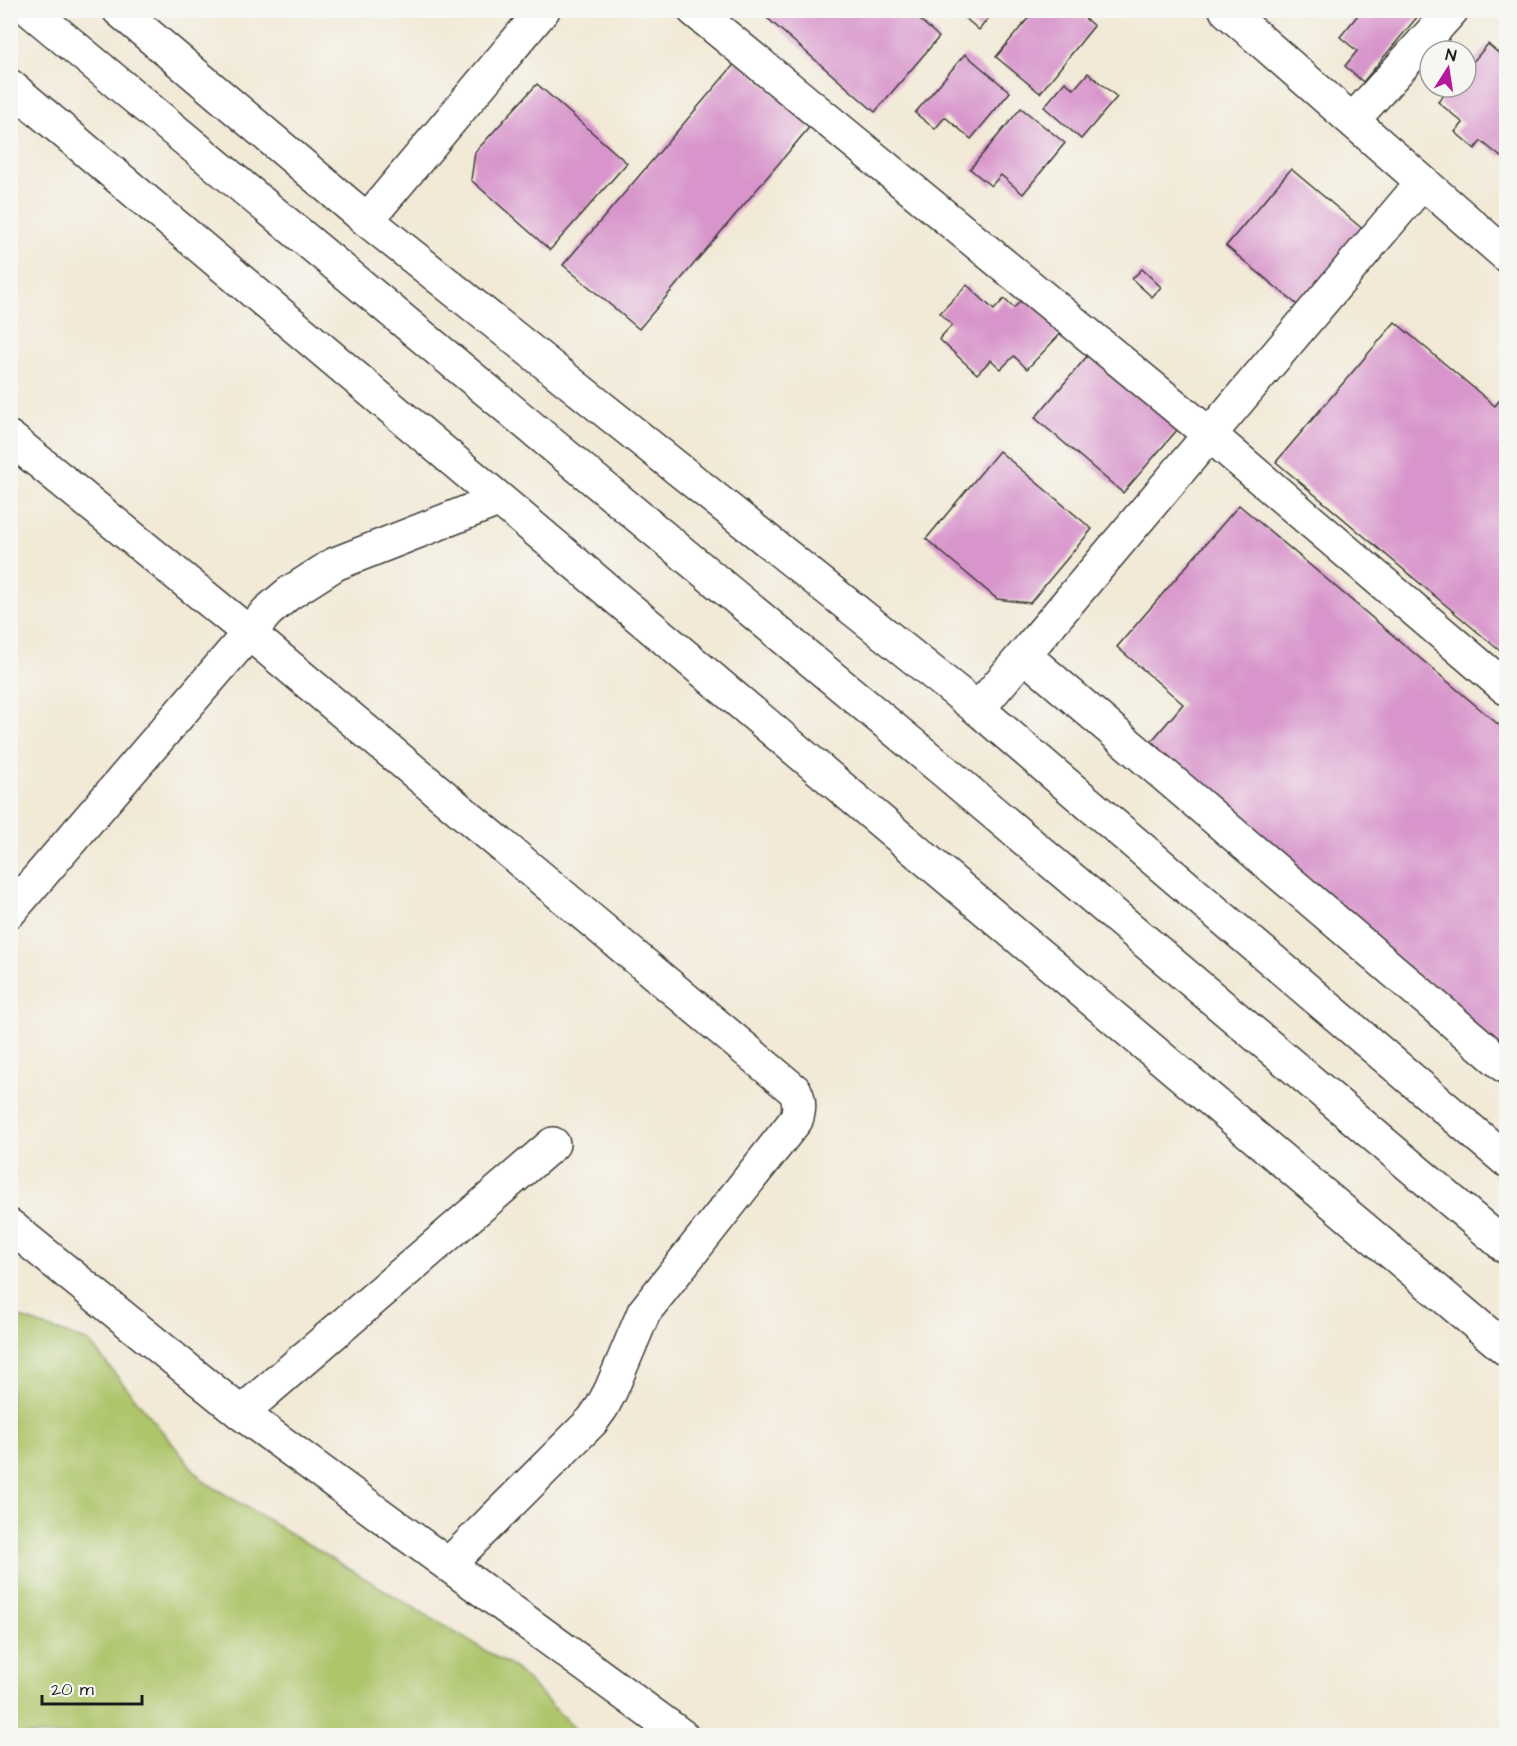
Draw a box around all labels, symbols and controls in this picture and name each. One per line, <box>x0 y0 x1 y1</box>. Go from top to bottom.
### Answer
north arrow <box>1418 39 1478 99</box>
text: N <box>1444 44 1458 67</box>
scale bar <box>42 1668 142 1706</box>
text: 20 m <box>51 1677 94 1702</box>

